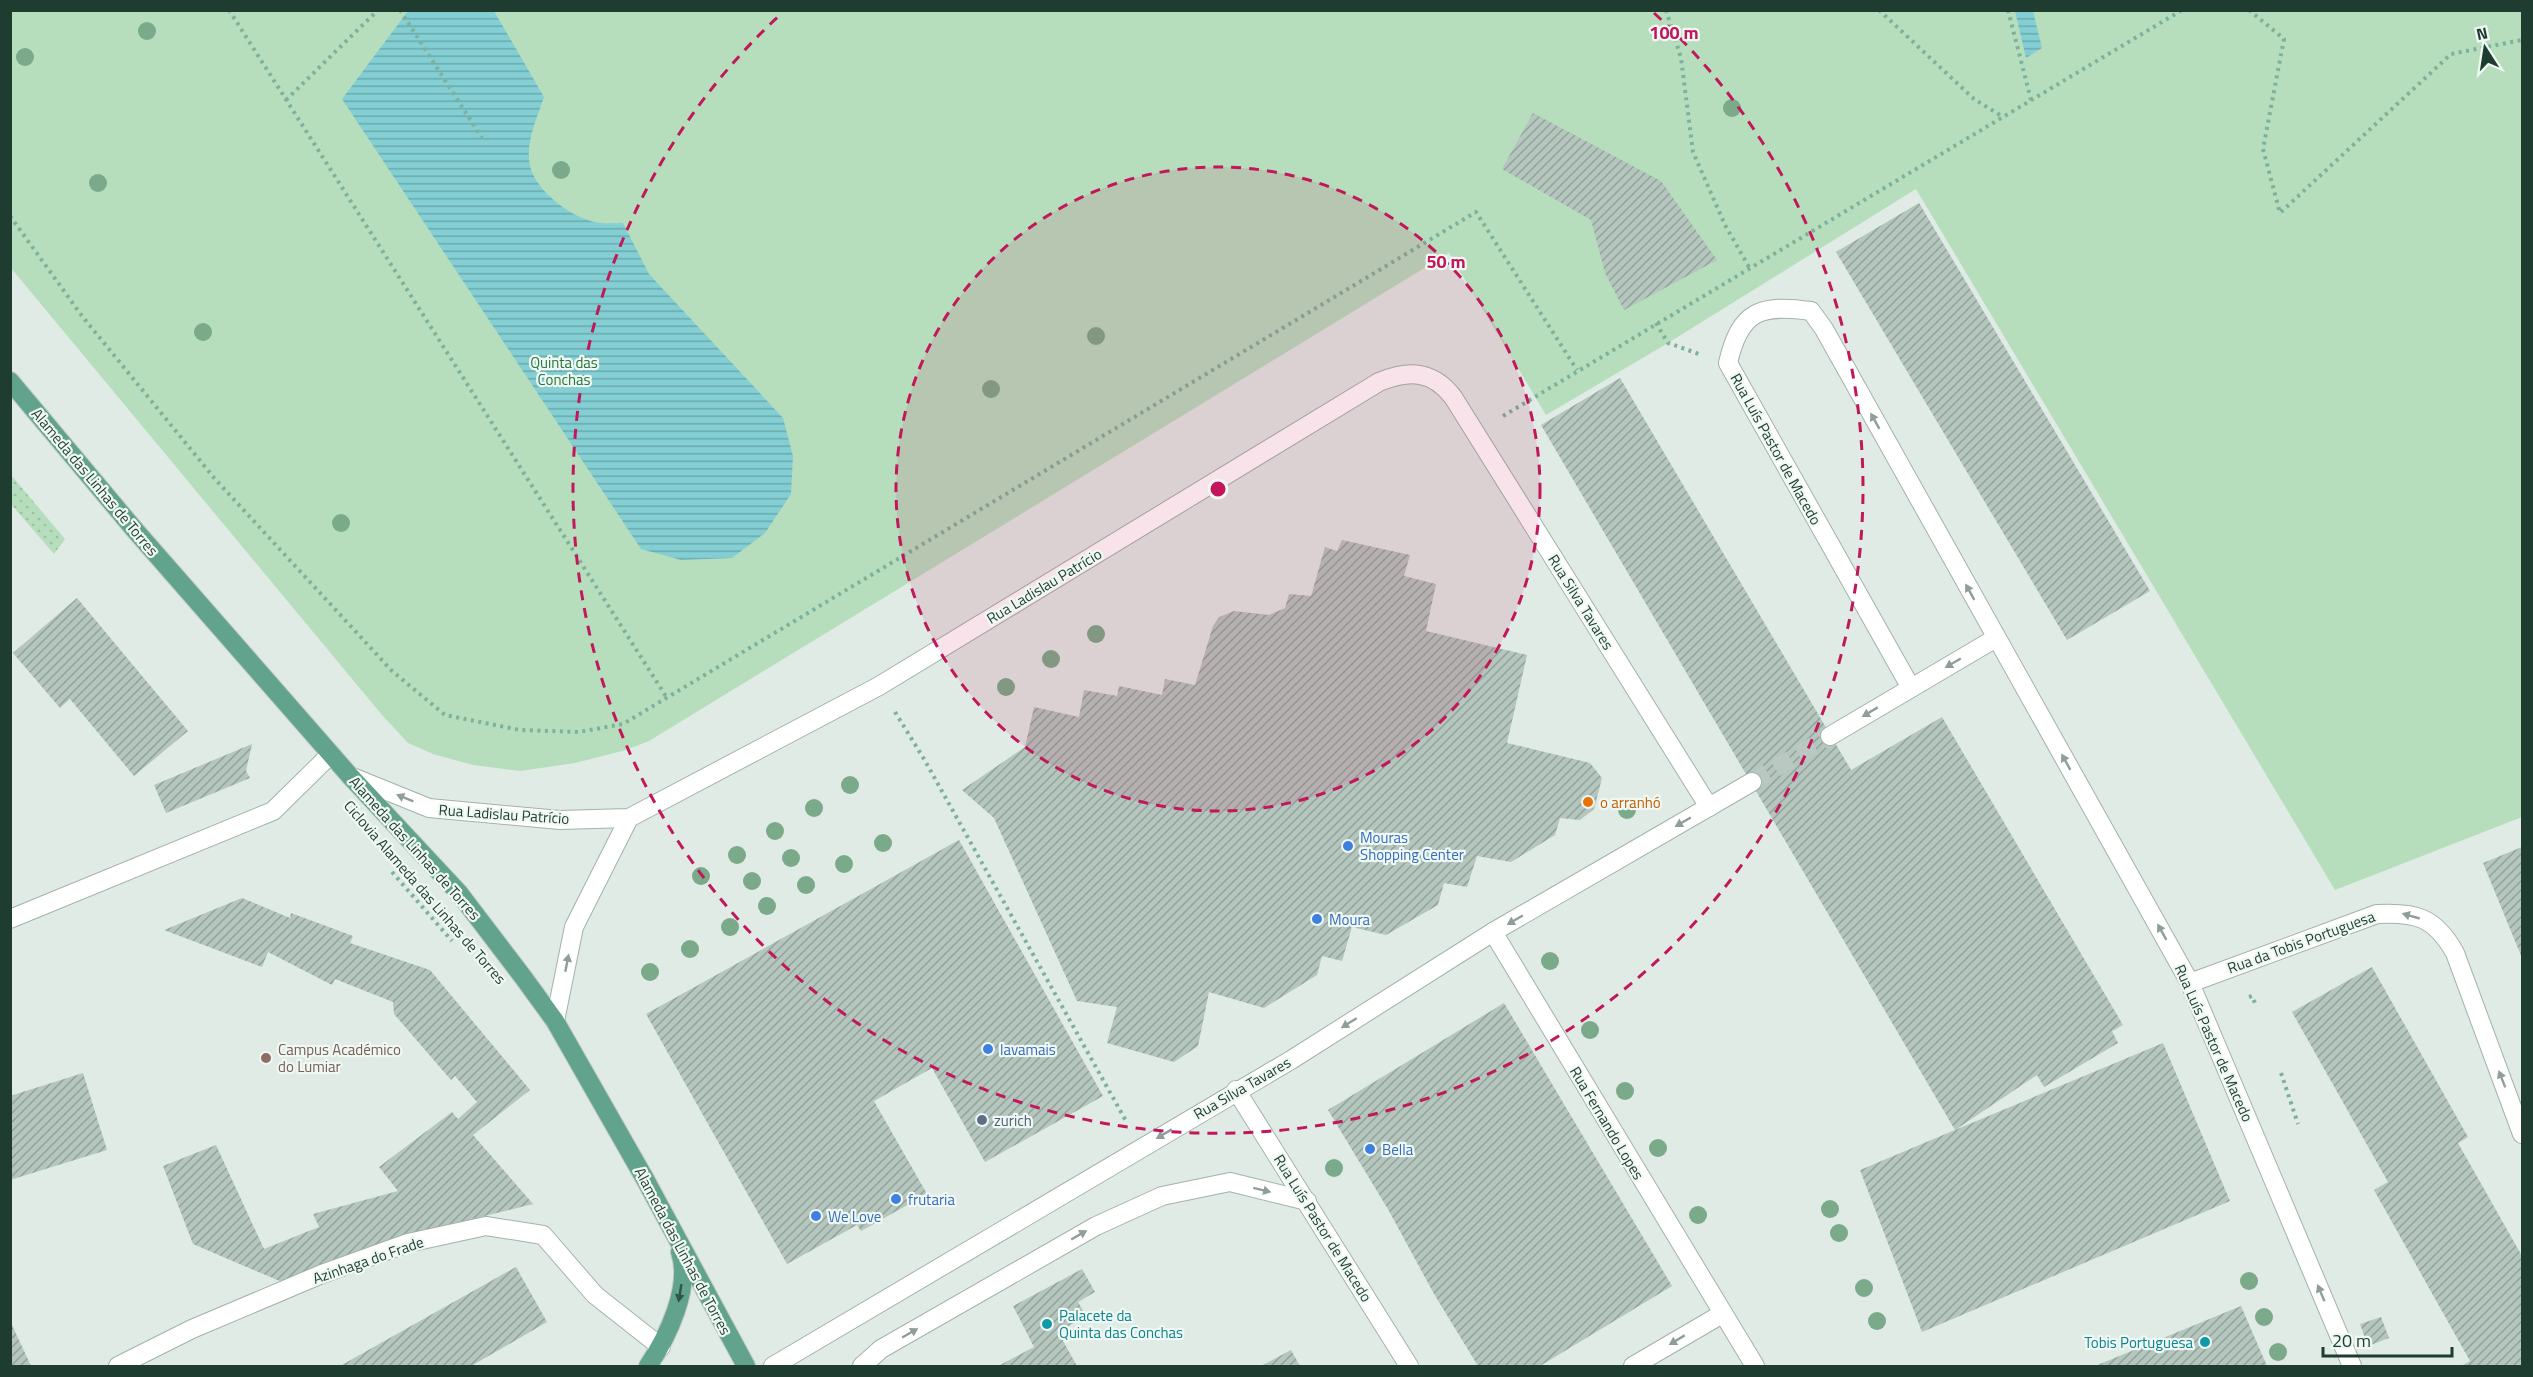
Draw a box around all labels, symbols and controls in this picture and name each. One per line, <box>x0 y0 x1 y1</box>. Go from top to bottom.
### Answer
north arrow <box>2455 18 2515 78</box>
text: 100 m <box>1649 19 1699 46</box>
text: N <box>2474 20 2490 46</box>
text: 50 m <box>1426 248 1466 275</box>
park label: Quinta das Conchas <box>530 351 598 391</box>
street label: Rua Luís Pastor de Macedo <box>1725 369 1827 529</box>
street label: Alameda das Linhas de Torres <box>26 403 164 561</box>
one-way arrow <box>1870 413 1880 430</box>
centre of rings <box>1208 479 1228 499</box>
street label: Rua Ladislau Patrício <box>982 542 1106 630</box>
street label: Rua Silva Tavares <box>1542 550 1620 654</box>
one-way arrow <box>1965 583 1975 600</box>
one-way arrow <box>1944 658 1961 668</box>
one-way arrow <box>1862 706 1878 717</box>
one-way arrow <box>2061 753 2071 770</box>
street label: Alameda das Linhas de Torres <box>344 771 486 925</box>
place label: o arranhó <box>1600 791 1661 814</box>
one-way arrow <box>395 793 413 803</box>
street label: Ciclovia Alameda das Linhas de Torres <box>338 795 512 989</box>
marker: o arranhó <box>1581 795 1595 809</box>
street label: Rua Ladislau Patrício <box>438 798 570 830</box>
one-way arrow <box>1674 817 1691 827</box>
place label: Mouras Shopping Center <box>1360 826 1464 866</box>
marker: Mouras Shopping Center <box>1341 839 1355 853</box>
street label: Rua da Tobis Portuguesa <box>2224 904 2378 979</box>
place label: Moura <box>1329 908 1371 931</box>
one-way arrow <box>2402 910 2420 920</box>
marker: Moura <box>1310 912 1324 926</box>
one-way arrow <box>1506 915 1523 925</box>
one-way arrow <box>2157 923 2167 940</box>
one-way arrow <box>563 954 572 973</box>
street label: Rua Luís Pastor de Macedo <box>2169 960 2259 1126</box>
one-way arrow <box>1341 1017 1357 1028</box>
place label: Campus Académico do Lumiar <box>278 1038 401 1078</box>
place label: lavamais <box>1000 1038 1056 1061</box>
marker: lavamais <box>981 1042 995 1056</box>
marker: Campus Académico do Lumiar <box>259 1051 273 1065</box>
street label: Rua Silva Tavares <box>1189 1051 1295 1125</box>
street label: Rua Fernando Lopes <box>1564 1062 1650 1184</box>
one-way arrow <box>2496 1070 2506 1088</box>
place label: zurich <box>994 1109 1032 1132</box>
marker: zurich <box>975 1113 989 1127</box>
one-way arrow <box>1156 1128 1172 1139</box>
place label: Bella <box>1382 1138 1414 1161</box>
marker: Bella <box>1363 1142 1377 1156</box>
street label: Rua Luís Pastor de Macedo <box>1268 1150 1378 1306</box>
street label: Alameda das Linhas de Torres <box>629 1163 737 1339</box>
one-way arrow <box>1253 1186 1272 1196</box>
place label: frutaria <box>908 1188 955 1211</box>
marker: frutaria <box>889 1192 903 1206</box>
place label: We Love <box>828 1205 881 1228</box>
marker: We Love <box>809 1209 823 1223</box>
street label: Azinhaga do Frade <box>309 1230 427 1290</box>
one-way arrow <box>1071 1230 1087 1241</box>
one-way arrow <box>675 1283 684 1302</box>
one-way arrow <box>2316 1284 2326 1302</box>
place label: Palacete da Quinta das Conchas <box>1059 1304 1183 1344</box>
marker: Palacete da Quinta das Conchas <box>1040 1317 1054 1331</box>
scale bar <box>2323 1320 2452 1358</box>
text: 20 m <box>2332 1327 2371 1354</box>
one-way arrow <box>902 1328 919 1338</box>
place label: Tobis Portuguesa <box>2084 1331 2193 1354</box>
one-way arrow <box>1669 1335 1686 1345</box>
marker: Tobis Portuguesa <box>2198 1335 2212 1349</box>

